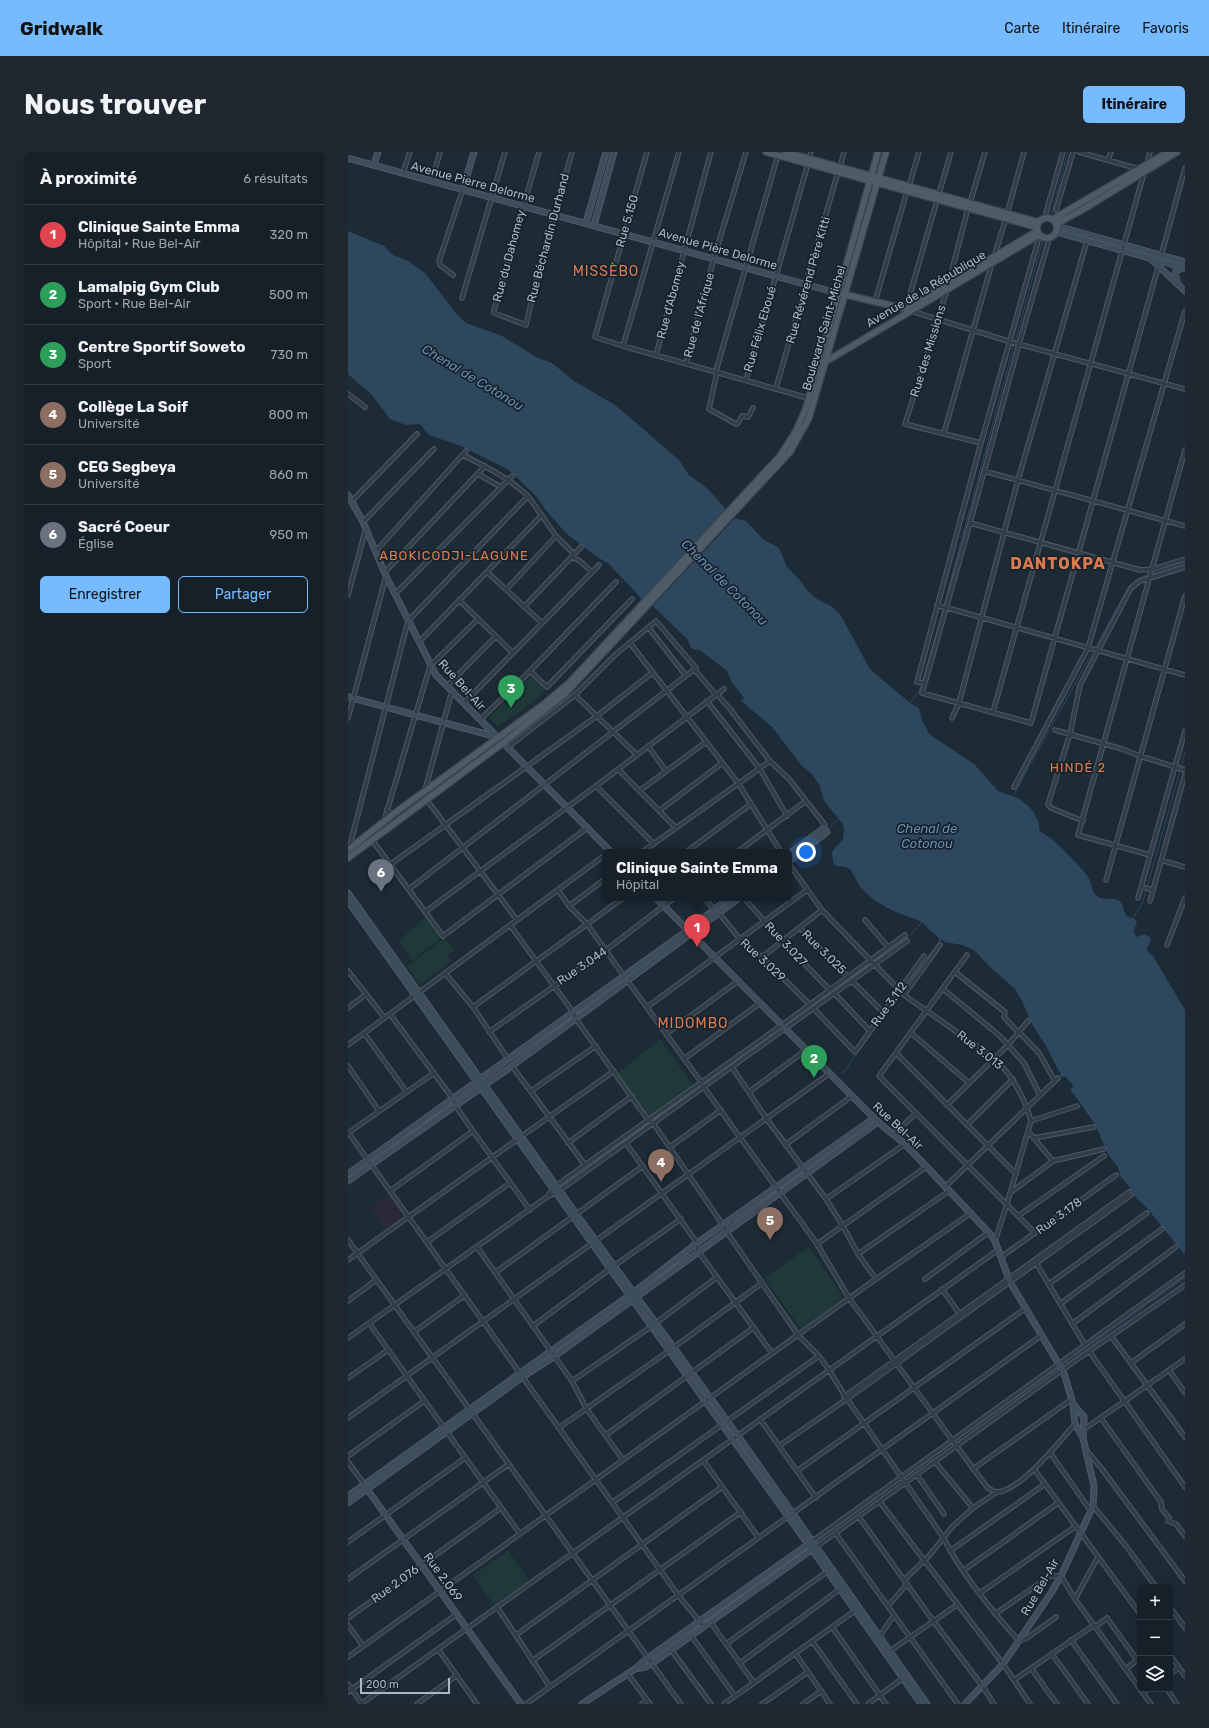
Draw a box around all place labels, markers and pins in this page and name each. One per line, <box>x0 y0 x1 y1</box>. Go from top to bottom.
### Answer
pin: 3 <box>498 675 524 708</box>
pin: 6 <box>368 859 394 892</box>
pin: 1 <box>684 914 710 947</box>
pin: 2 <box>801 1045 827 1078</box>
pin: 4 <box>648 1149 674 1182</box>
pin: 5 <box>757 1207 783 1240</box>

